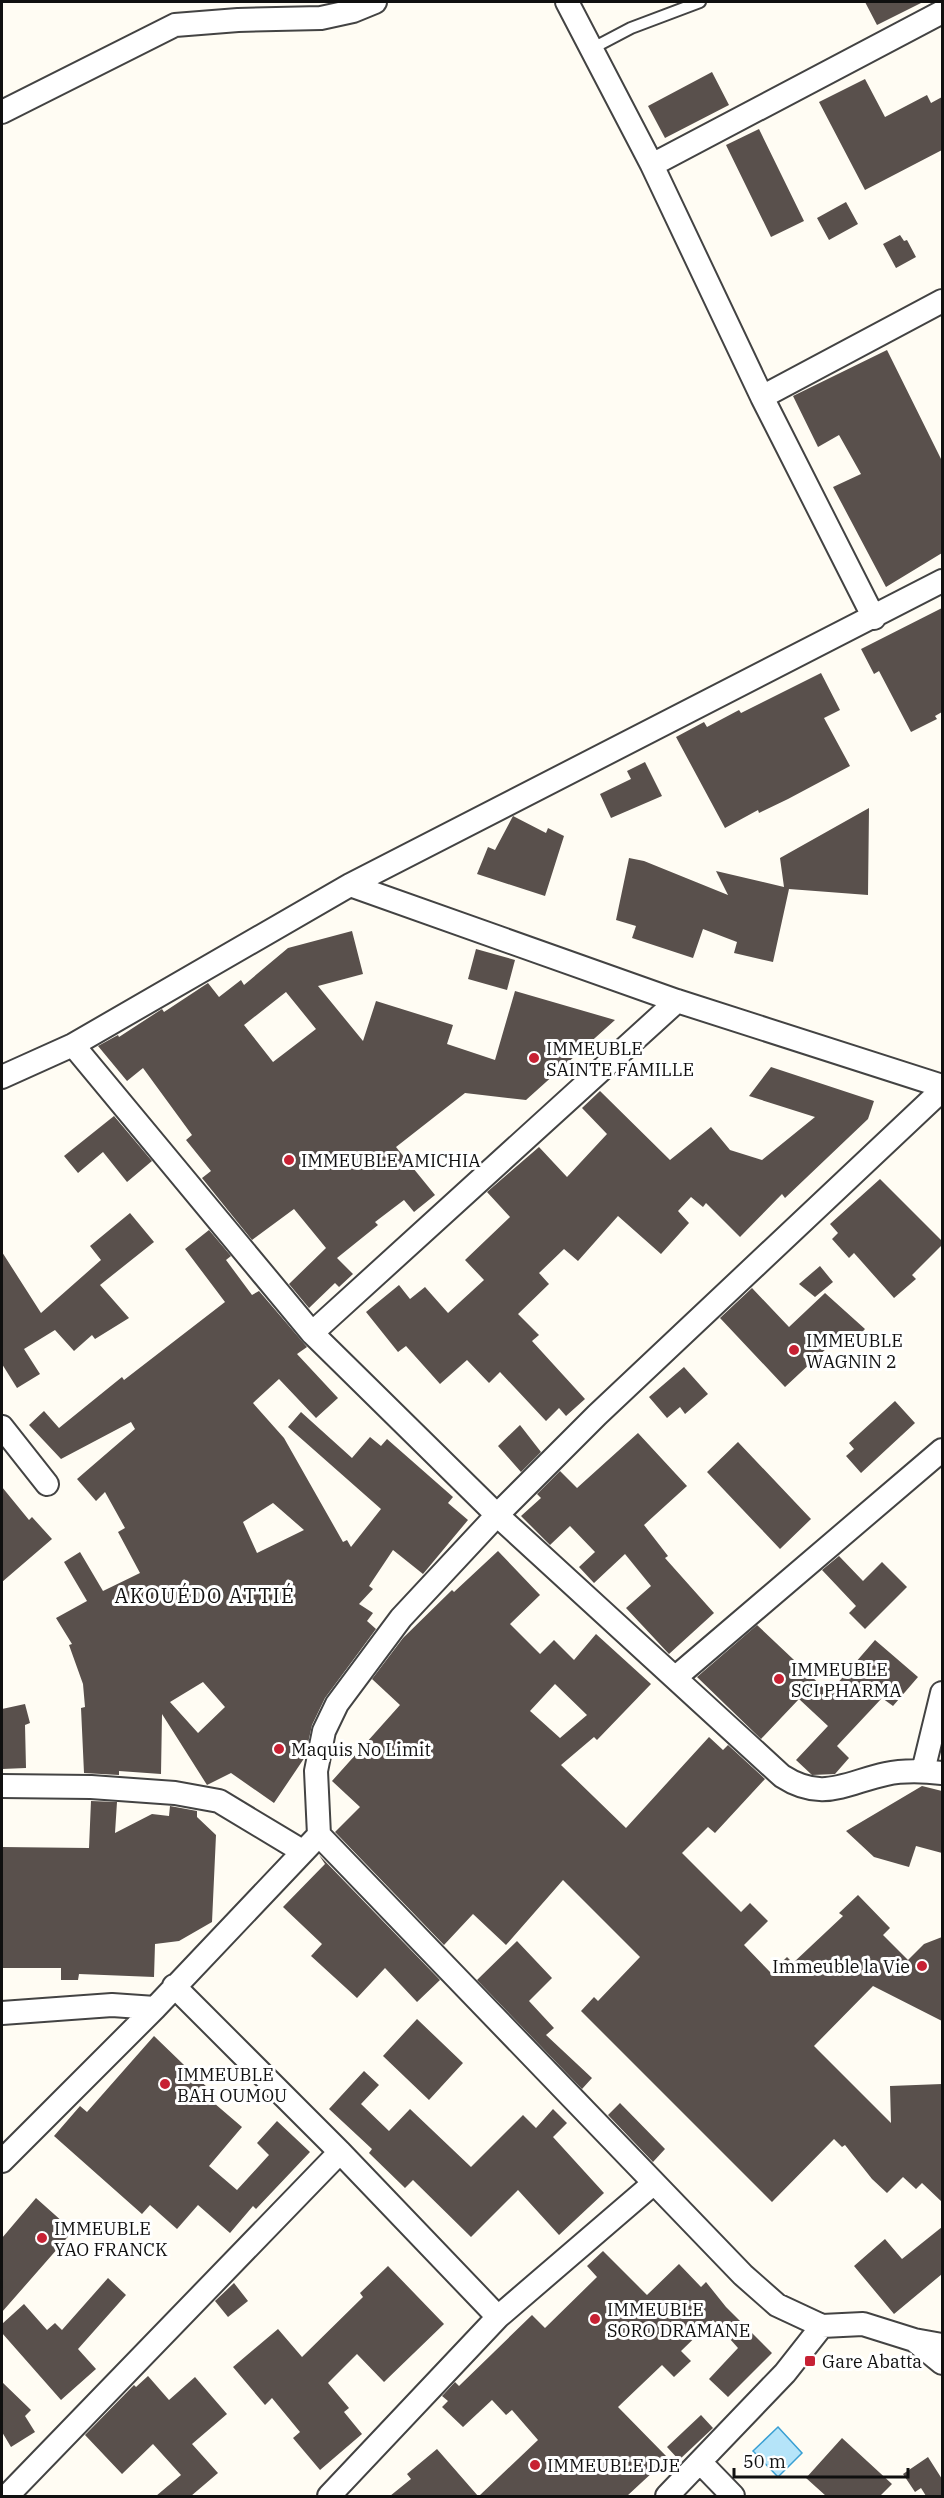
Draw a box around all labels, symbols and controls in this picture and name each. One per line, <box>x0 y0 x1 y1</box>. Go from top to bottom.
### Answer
place label: IMMEUBLE SAINTE FAMILLE <box>546 1037 694 1081</box>
marker: IMMEUBLE SAINTE FAMILLE <box>527 1051 541 1065</box>
place label: IMMEUBLE AMICHIA <box>301 1149 481 1172</box>
marker: IMMEUBLE AMICHIA <box>282 1153 296 1167</box>
place label: IMMEUBLE WAGNIN 2 <box>806 1329 903 1373</box>
marker: IMMEUBLE WAGNIN 2 <box>787 1343 801 1357</box>
district label: AKOUÉDO ATTIÉ <box>115 1582 295 1609</box>
place label: IMMEUBLE SCI PHARMA <box>791 1658 902 1702</box>
marker: IMMEUBLE SCI PHARMA <box>772 1672 786 1686</box>
place label: Maquis No Limit <box>291 1738 431 1761</box>
marker: Maquis No Limit <box>272 1742 286 1756</box>
place label: Immeuble la Vie <box>772 1955 910 1978</box>
marker: Immeuble la Vie <box>915 1959 929 1973</box>
place label: IMMEUBLE BAH OUMOU <box>177 2063 287 2107</box>
marker: IMMEUBLE BAH OUMOU <box>158 2077 172 2091</box>
place label: IMMEUBLE YAO FRANCK <box>54 2217 168 2261</box>
marker: IMMEUBLE YAO FRANCK <box>35 2231 49 2245</box>
place label: IMMEUBLE SORO DRAMANE <box>607 2298 750 2342</box>
marker: IMMEUBLE SORO DRAMANE <box>588 2312 602 2326</box>
place label: Gare Abatta <box>822 2350 922 2373</box>
marker: Gare Abatta <box>803 2354 817 2368</box>
scale bar <box>734 2441 908 2479</box>
text: 50 m <box>743 2450 786 2473</box>
place label: IMMEUBLE DJE <box>547 2454 680 2477</box>
marker: IMMEUBLE DJE <box>528 2458 542 2472</box>

